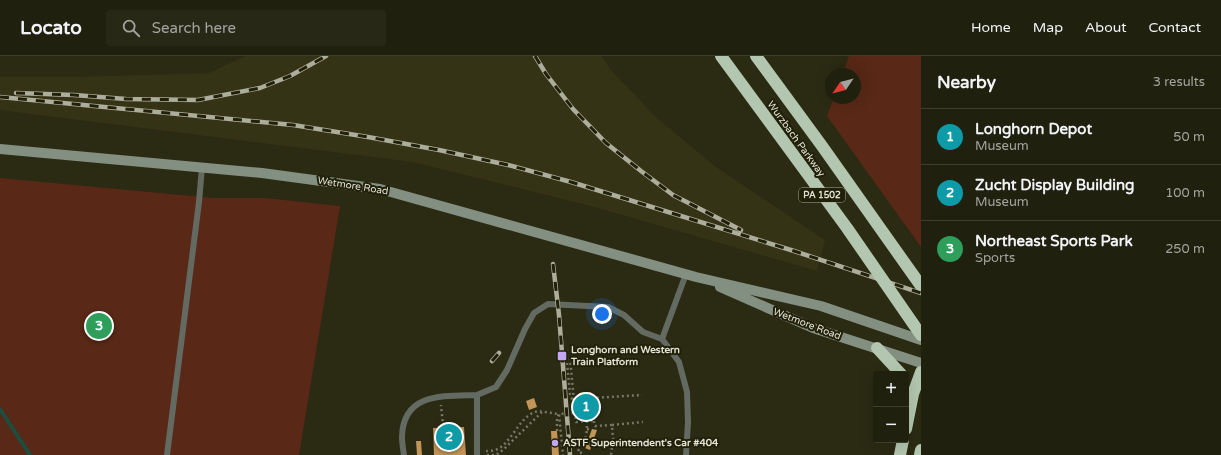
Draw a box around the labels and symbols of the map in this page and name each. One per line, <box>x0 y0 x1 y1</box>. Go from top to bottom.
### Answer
north arrow <box>825 68 861 104</box>
street label: Wurzbach Parkway <box>764 99 828 180</box>
street label: Wetmore Road <box>317 174 389 198</box>
road number: PA 1502 <box>799 188 845 202</box>
your location <box>592 304 612 324</box>
street label: Wetmore Road <box>771 306 843 342</box>
pin: 3 <box>86 311 112 341</box>
place label: Longhorn and Western Train Platform <box>570 344 680 368</box>
marker: Longhorn and Western Train Platform <box>556 350 568 362</box>
pin: 1 <box>573 392 599 422</box>
pin: 2 <box>436 422 462 452</box>
place label: ASTF Superintendent's Car #404 <box>563 437 719 449</box>
marker: ASTF Superintendent's Car #404 <box>550 438 560 448</box>

